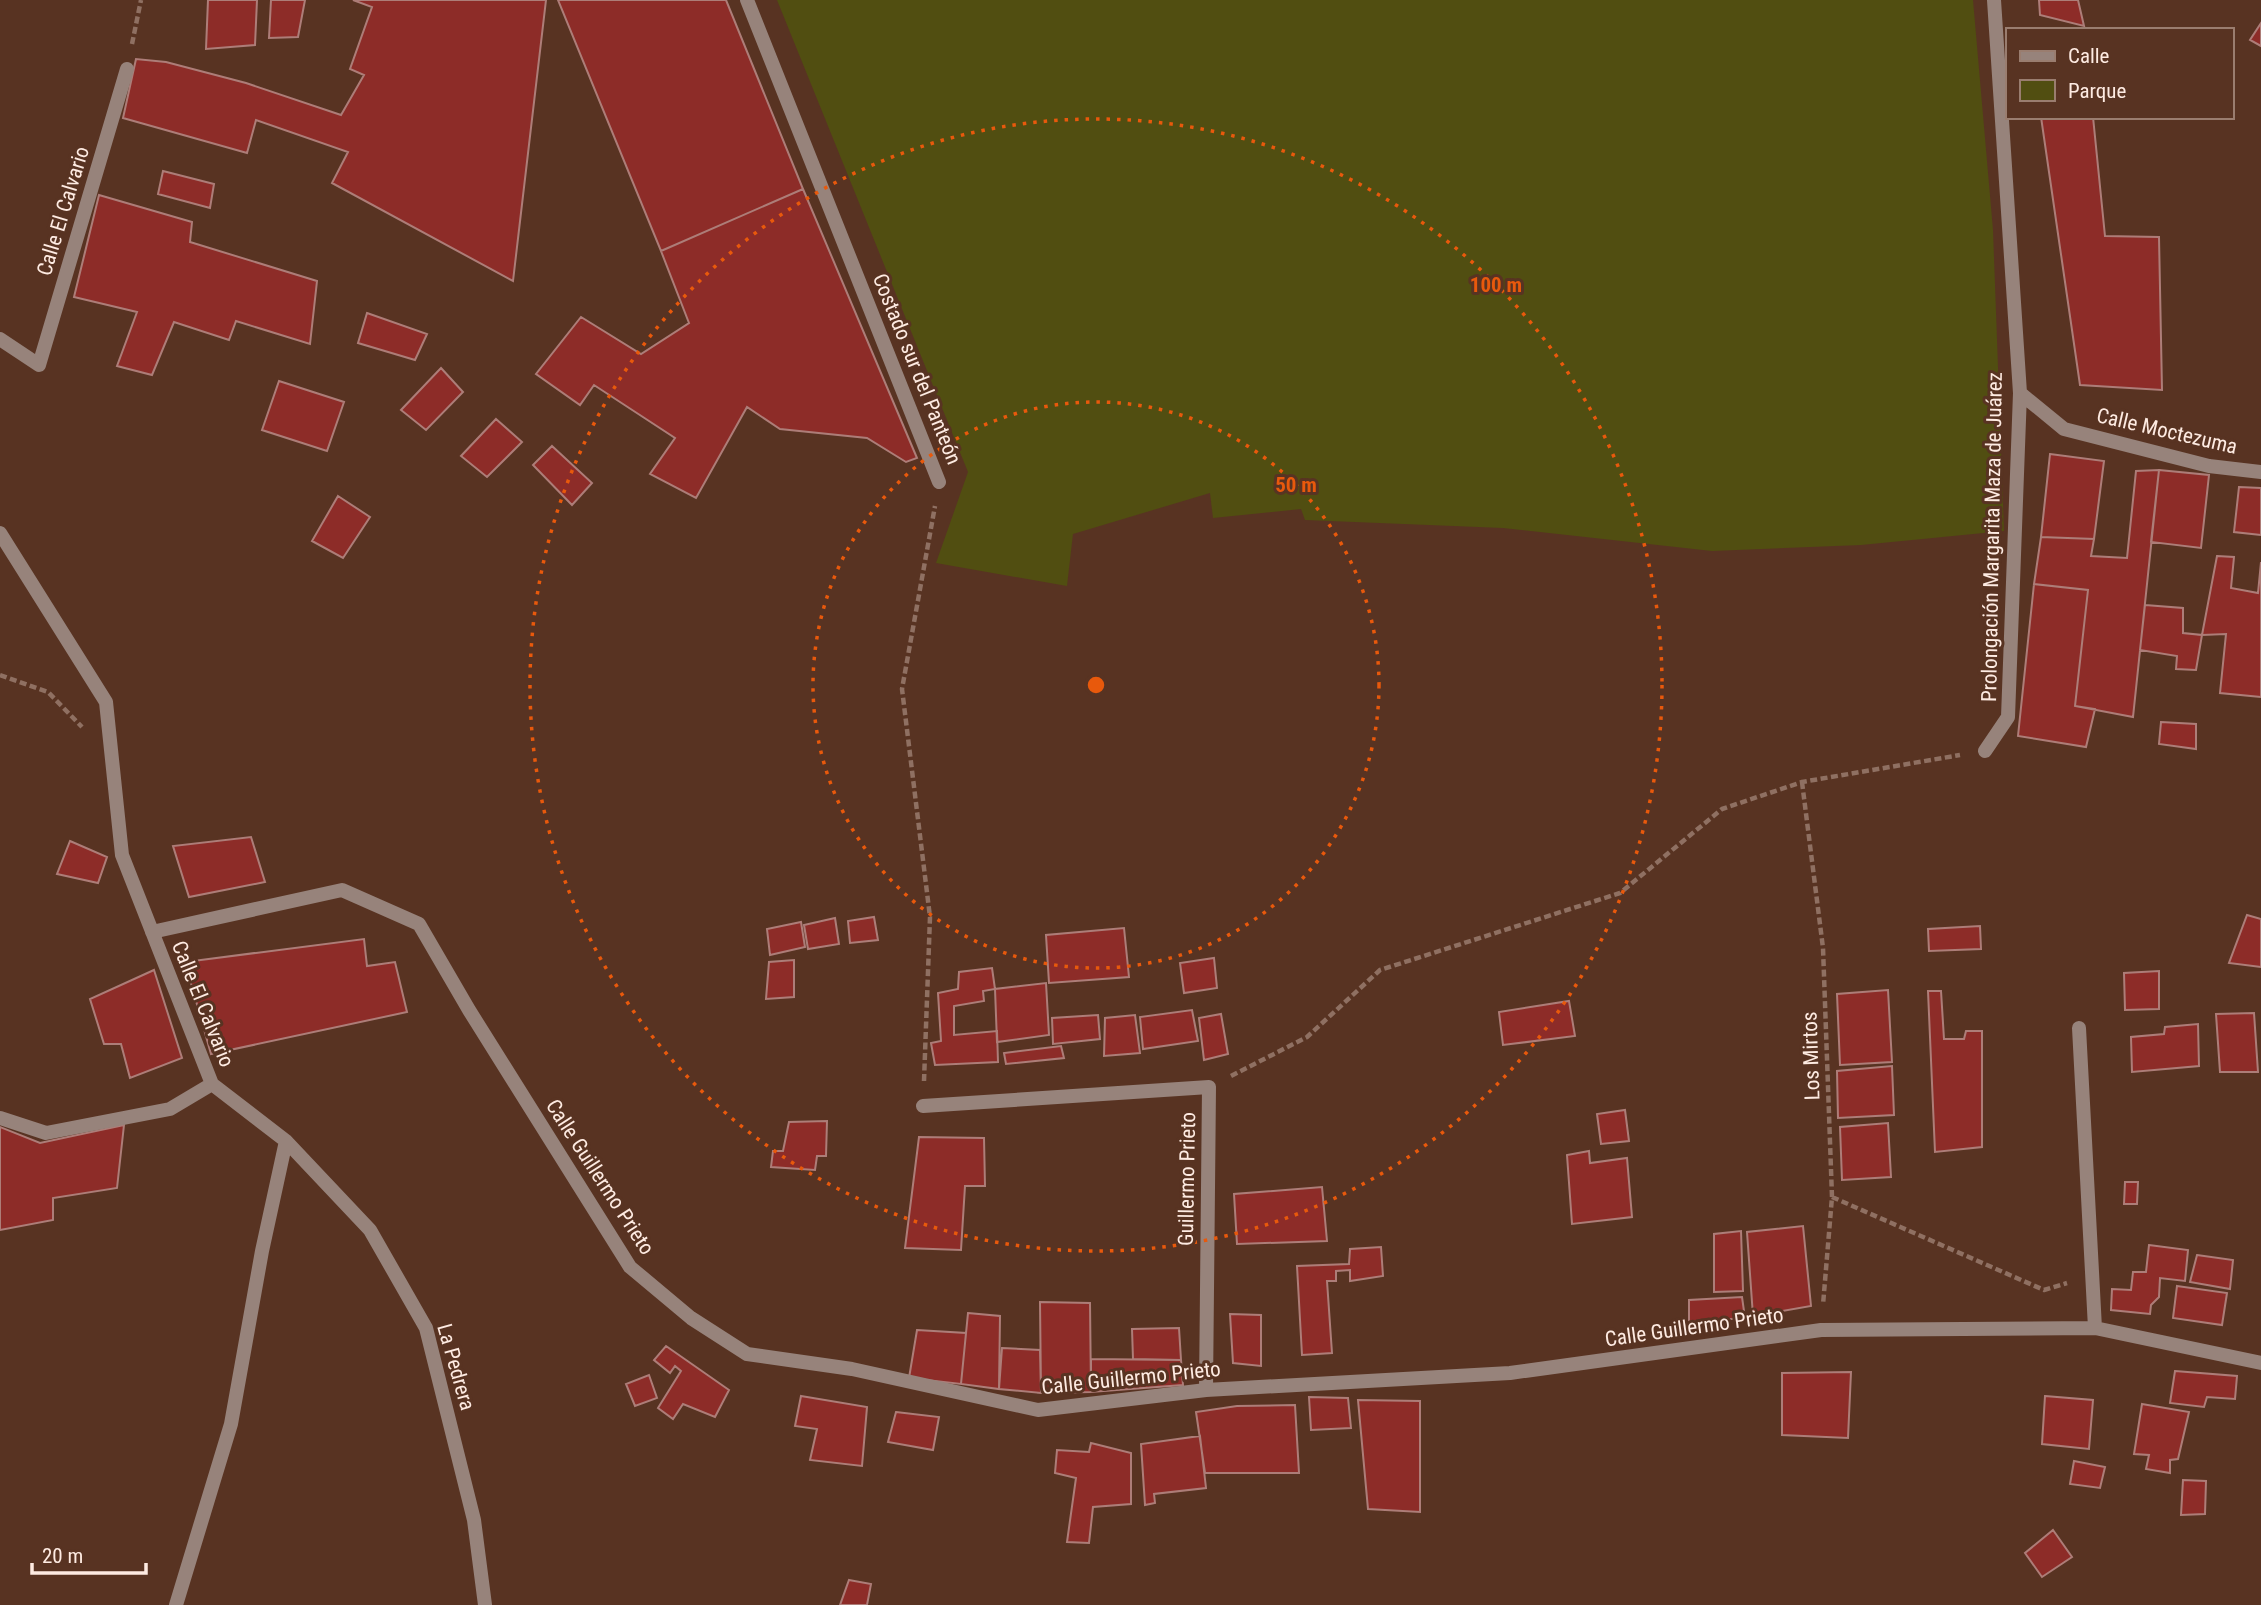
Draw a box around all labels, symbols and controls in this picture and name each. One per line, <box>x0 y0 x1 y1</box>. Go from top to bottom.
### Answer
legend <box>2006 28 2233 119</box>
text: Calle <box>2068 44 2110 68</box>
text: Parque <box>2068 79 2126 103</box>
street label: Calle El Calvario <box>32 144 94 278</box>
street label: Costado sur del Panteón <box>868 270 966 468</box>
text: 100 m <box>1470 273 1522 297</box>
street label: Prolongación Margarita Maza de Juárez <box>1977 372 2007 702</box>
street label: Calle Moctezuma <box>2094 403 2240 459</box>
text: 50 m <box>1275 473 1317 497</box>
centre of rings <box>1084 673 1108 697</box>
street label: Calle El Calvario <box>167 937 239 1071</box>
street label: Los Mirtos <box>1797 1011 1825 1101</box>
street label: Calle Guillermo Prieto <box>541 1095 659 1259</box>
street label: Guillermo Prieto <box>1174 1112 1200 1246</box>
street label: Calle Guillermo Prieto <box>1603 1303 1785 1351</box>
street label: La Pedrera <box>432 1321 480 1413</box>
street label: Calle Guillermo Prieto <box>1040 1357 1222 1399</box>
scale bar <box>32 1532 145 1576</box>
text: 20 m <box>42 1544 83 1568</box>

